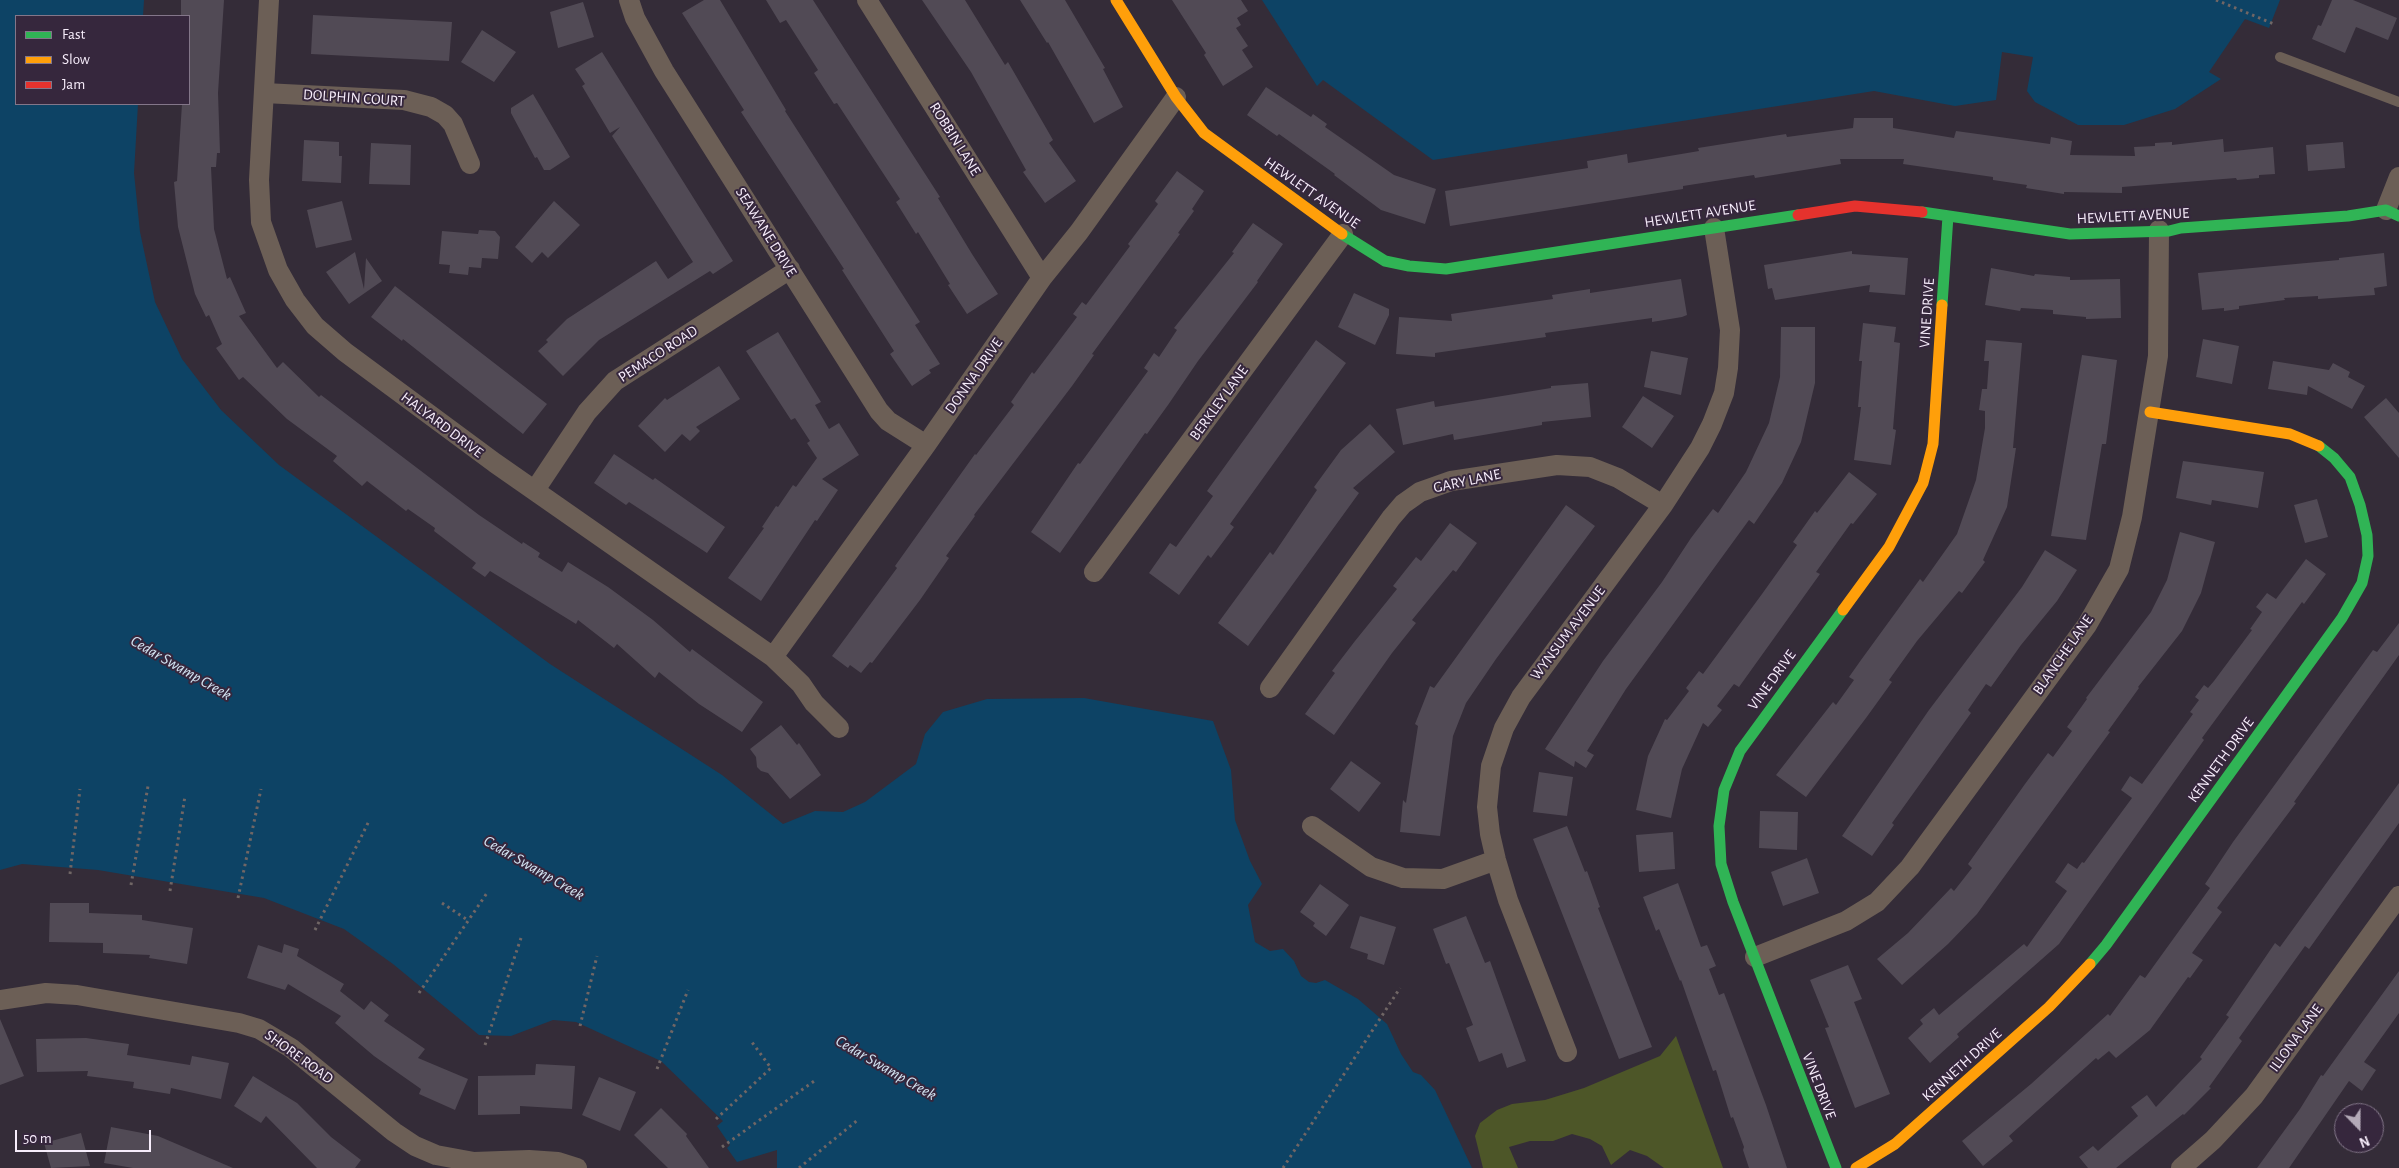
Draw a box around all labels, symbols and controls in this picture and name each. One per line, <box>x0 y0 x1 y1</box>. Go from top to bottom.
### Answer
legend <box>15 15 190 105</box>
text: Fast <box>62 27 85 42</box>
text: Slow <box>62 52 90 67</box>
text: Jam <box>62 77 85 92</box>
street label: DOLPHIN COURT <box>302 85 406 111</box>
street label: ROBBIN LANE <box>925 99 985 179</box>
street label: HEWLETT AVENUE <box>1261 153 1363 233</box>
street label: SEAWANE DRIVE <box>731 184 801 280</box>
street label: HEWLETT AVENUE <box>1643 196 1757 232</box>
street label: HEWLETT AVENUE <box>2076 204 2190 228</box>
street label: VINE DRIVE <box>1916 278 1938 348</box>
street label: PEMACO ROAD <box>615 322 701 386</box>
street label: DONNA DRIVE <box>941 335 1007 417</box>
street label: BERKLEY LANE <box>1186 362 1252 444</box>
street label: HALYARD DRIVE <box>397 388 487 462</box>
street label: GARY LANE <box>1432 465 1502 497</box>
street label: WYNSUM AVENUE <box>1527 582 1609 684</box>
street label: BLANCHE LANE <box>2029 612 2097 698</box>
water label: Cedar Swamp Creek <box>127 631 235 705</box>
street label: VINE DRIVE <box>1744 646 1800 714</box>
street label: KENNETH DRIVE <box>2184 714 2258 806</box>
water label: Cedar Swamp Creek <box>480 831 588 905</box>
street label: ILLONA LANE <box>2265 1001 2327 1075</box>
street label: KENNETH DRIVE <box>1919 1025 2005 1105</box>
street label: SHORE ROAD <box>261 1026 337 1088</box>
water label: Cedar Swamp Creek <box>832 1031 940 1105</box>
street label: VINE DRIVE <box>1798 1050 1840 1122</box>
north arrow <box>2334 1103 2384 1153</box>
scale bar <box>18 1120 154 1152</box>
text: 50 m <box>23 1131 52 1146</box>
text: N <box>2357 1133 2371 1149</box>

